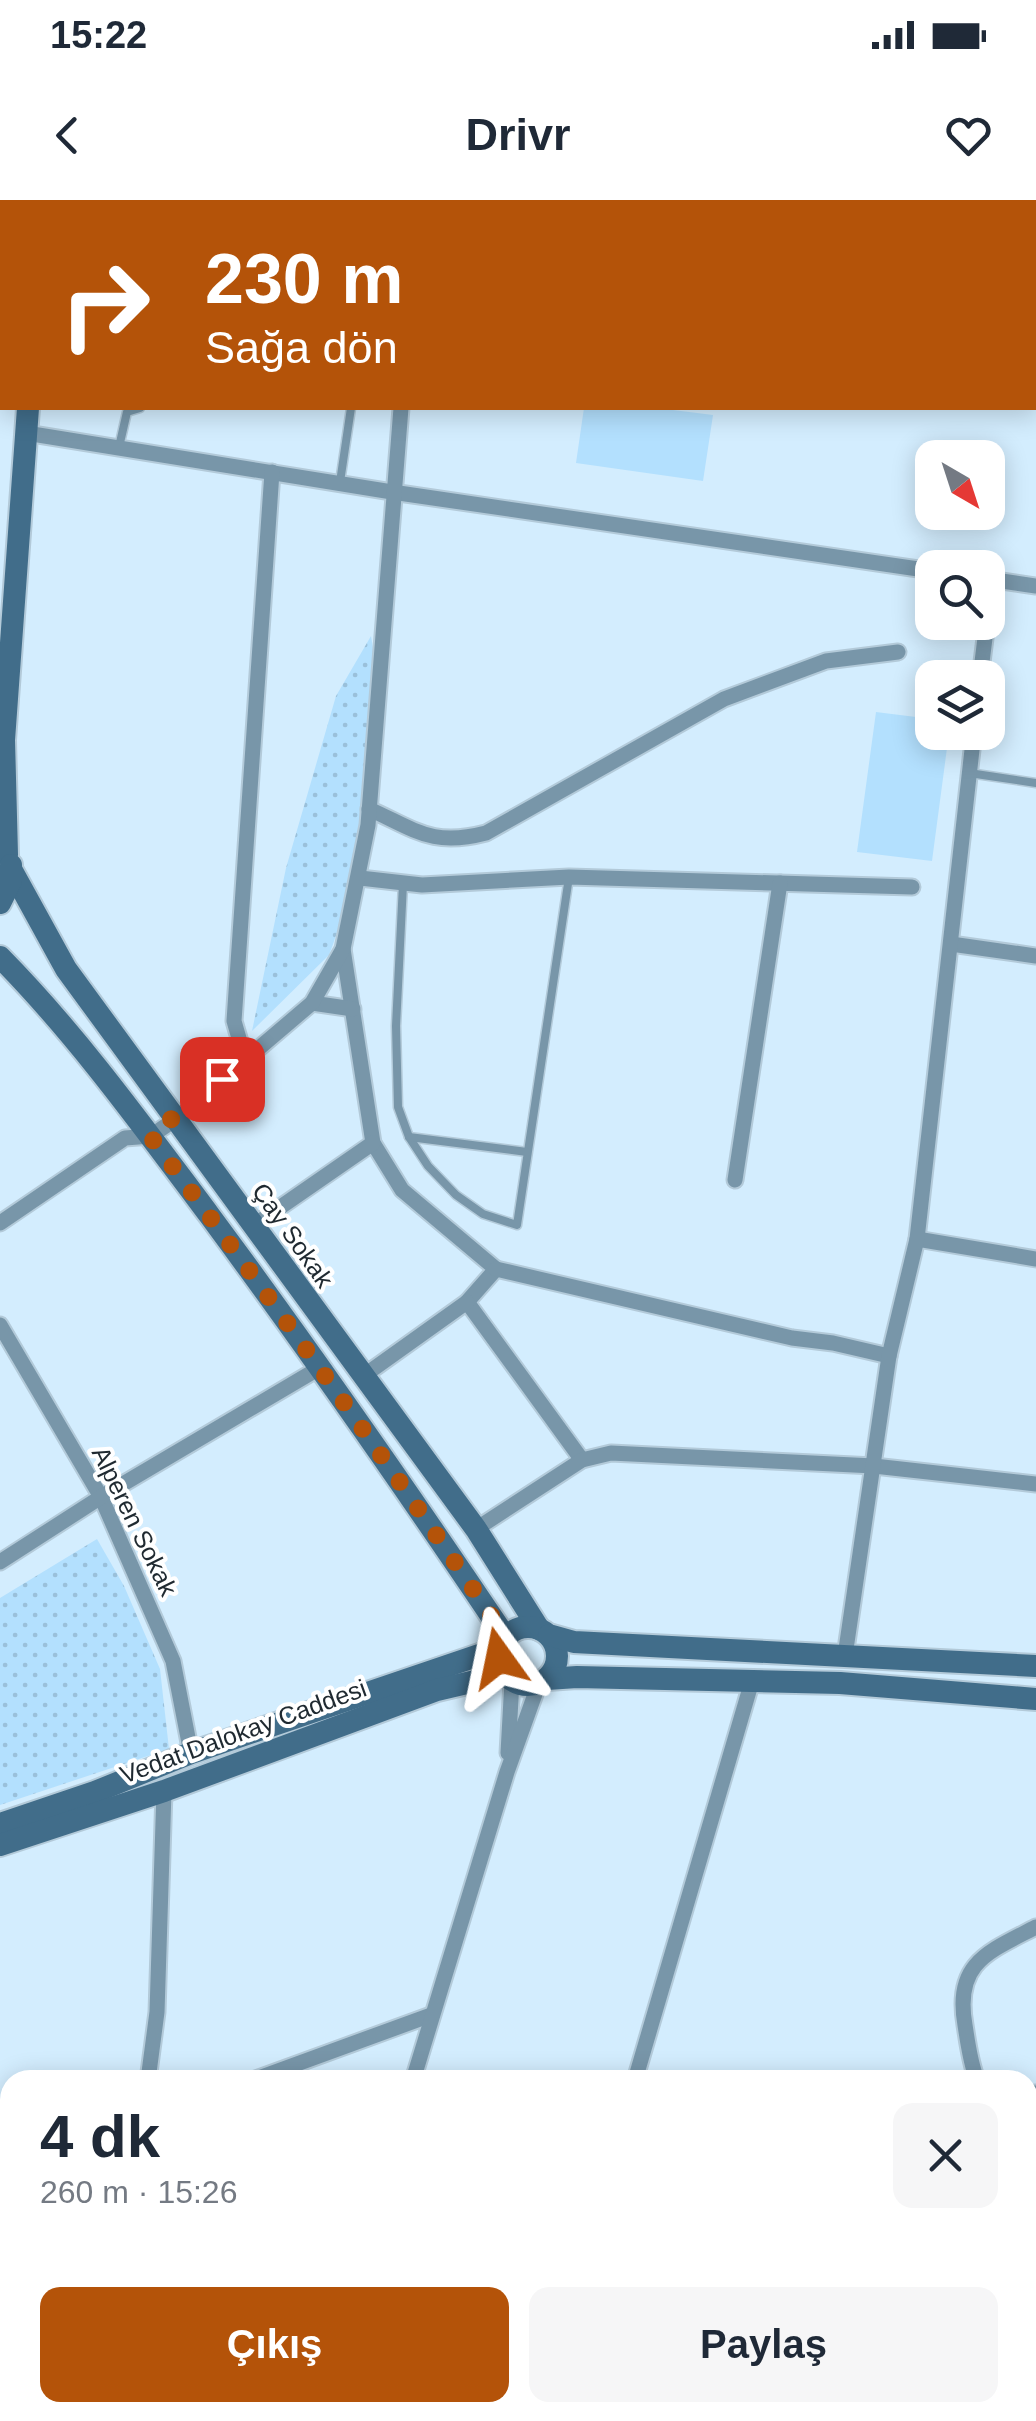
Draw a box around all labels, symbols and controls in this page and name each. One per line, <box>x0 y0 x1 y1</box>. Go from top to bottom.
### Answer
text: 15:22 <box>50 14 147 56</box>
icon: back <box>40 108 95 163</box>
icon: heart <box>941 108 996 163</box>
text: Drivr <box>465 109 571 160</box>
icon: right <box>40 240 170 370</box>
text: 230 m <box>205 240 403 318</box>
text: Sağa dön <box>205 322 398 373</box>
north arrow <box>915 440 1005 530</box>
map controls <box>915 440 1005 750</box>
button: search <box>915 550 1005 640</box>
button: layers <box>915 660 1005 750</box>
pin <box>180 1037 265 1122</box>
icon: arrive <box>195 1052 250 1107</box>
street label: Çay Sokak <box>247 1177 339 1293</box>
street label: Alperen Sokak <box>87 1442 183 1601</box>
position arrow <box>447 1606 551 1710</box>
street label: Vedat Dalokay Caddesi <box>116 1673 370 1789</box>
text: 4 dk <box>40 2103 160 2170</box>
button: close <box>893 2103 998 2208</box>
text: 260 m · 15:26 <box>40 2174 237 2210</box>
button: Çıkış <box>40 2287 509 2402</box>
button: Paylaş <box>529 2287 998 2402</box>

